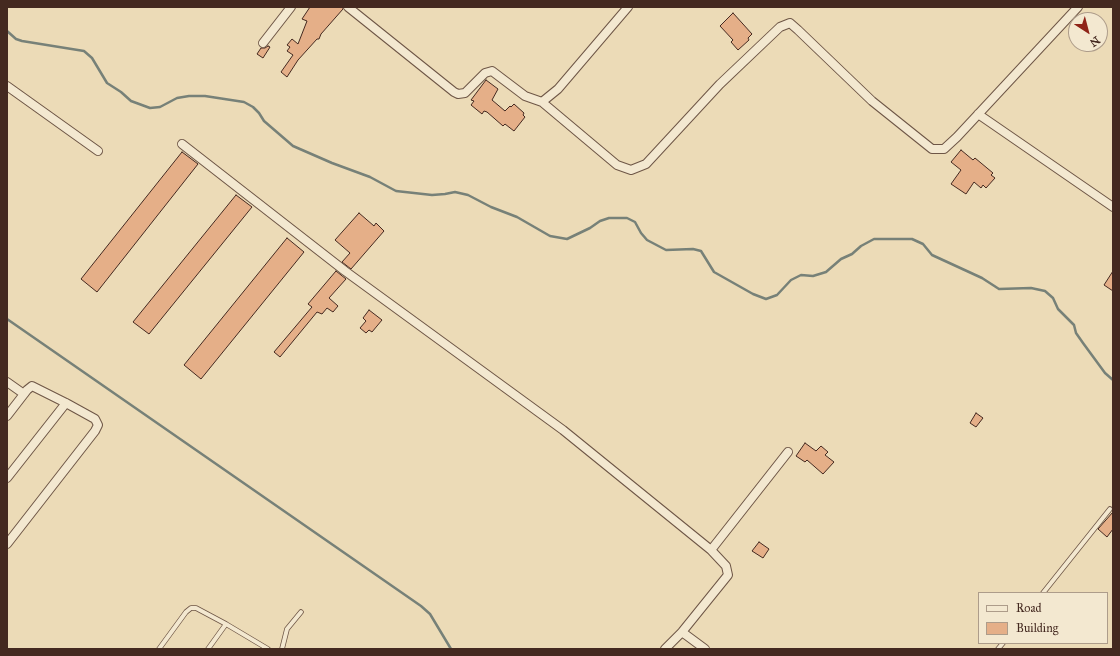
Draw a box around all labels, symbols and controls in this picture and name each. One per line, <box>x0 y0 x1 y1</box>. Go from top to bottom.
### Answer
north arrow <box>1068 12 1108 52</box>
text: N <box>1087 33 1102 49</box>
legend <box>978 592 1108 644</box>
text: Road <box>1016 601 1042 615</box>
text: Building <box>1016 621 1058 635</box>

